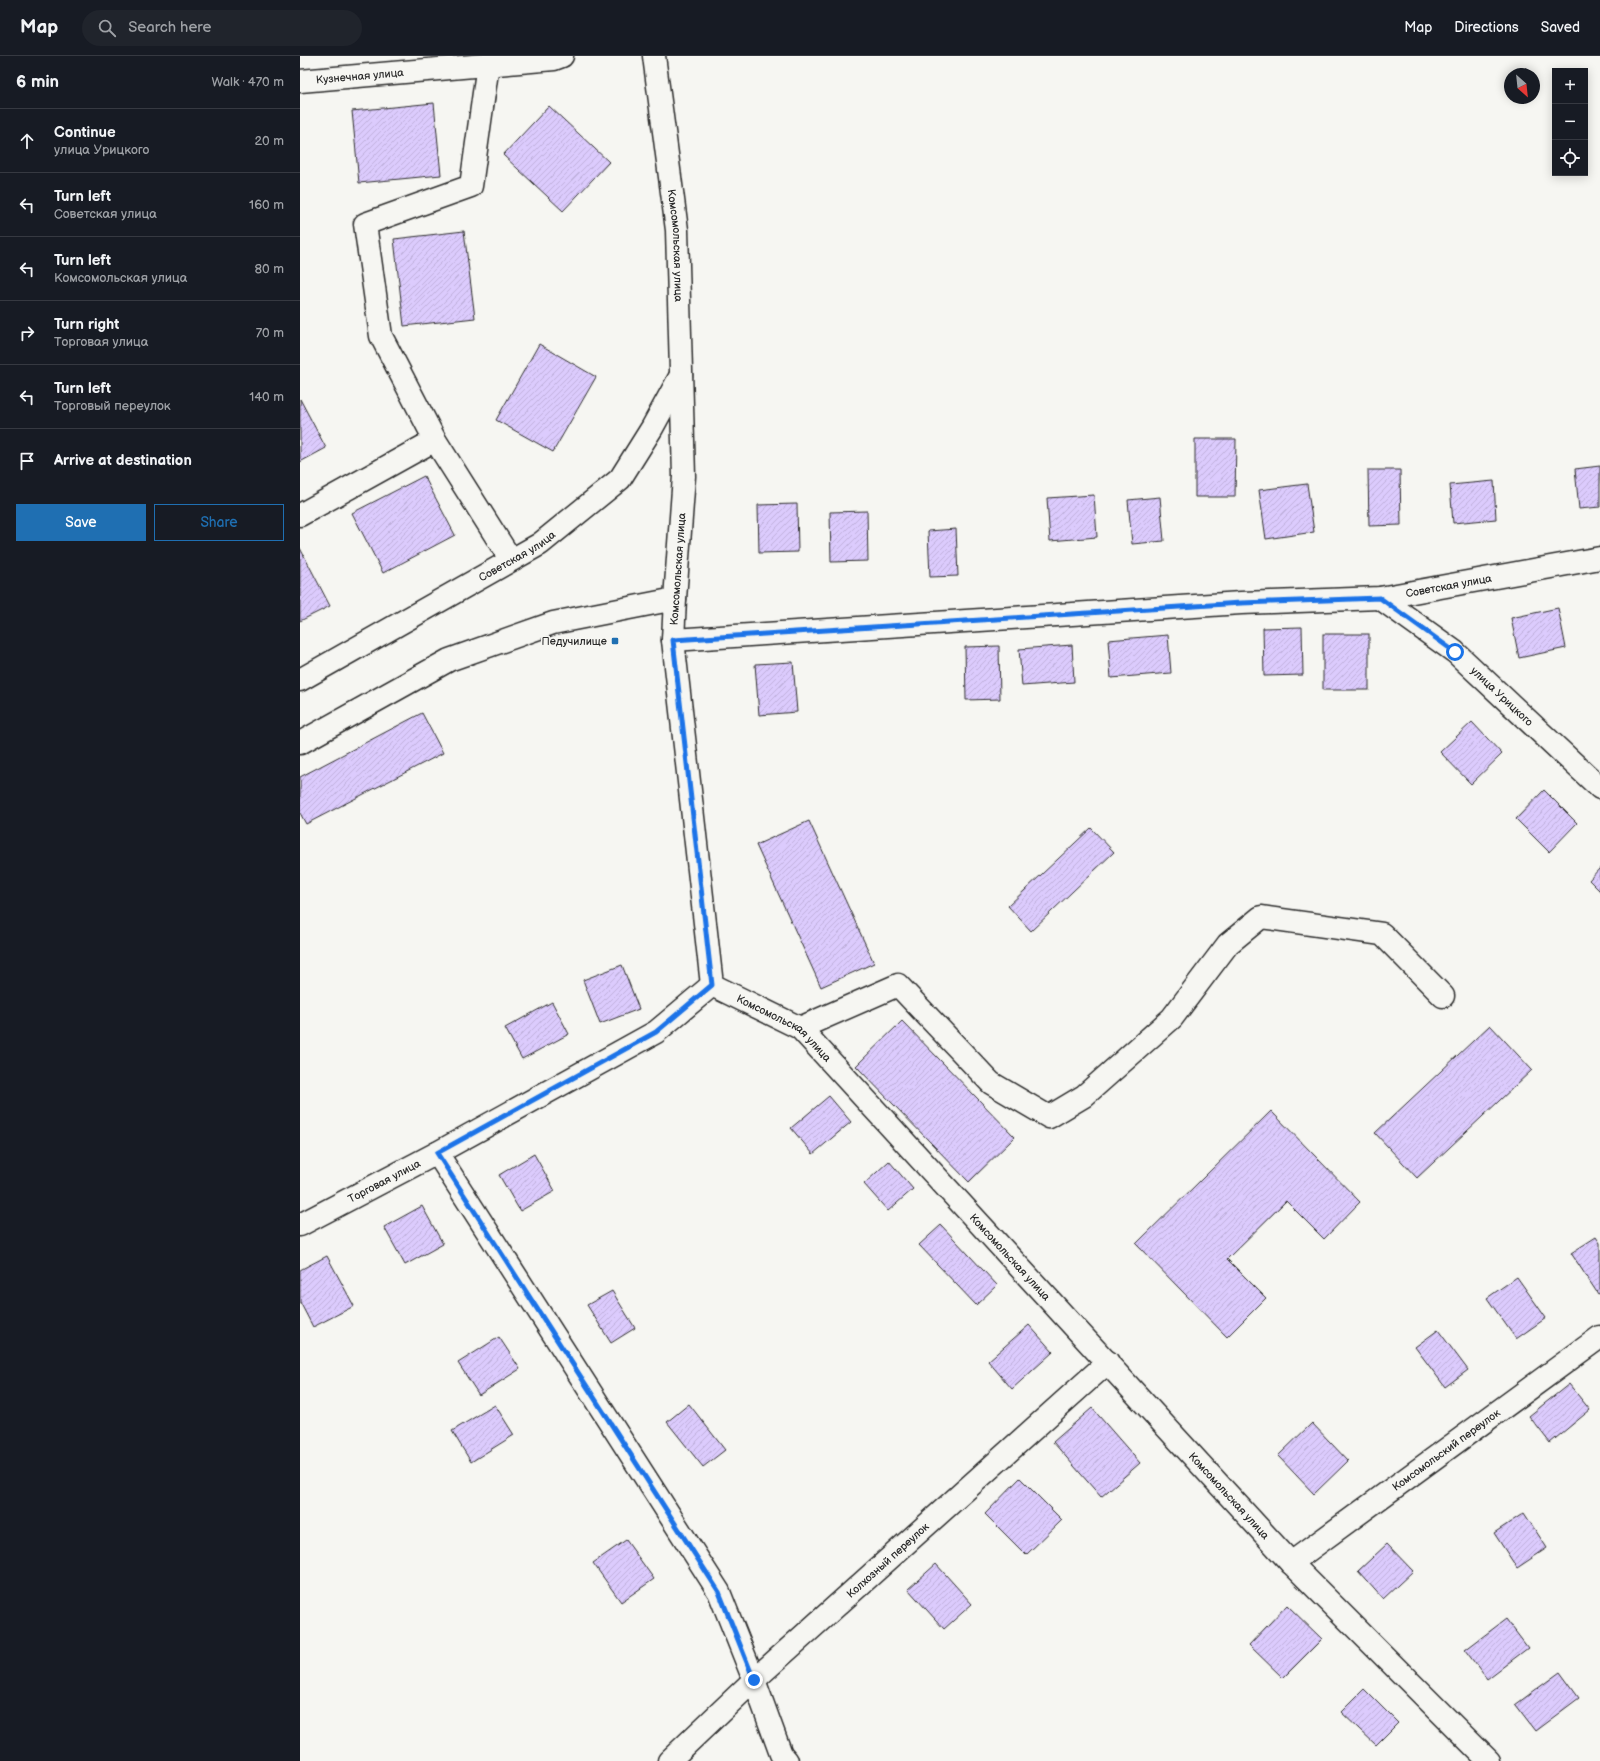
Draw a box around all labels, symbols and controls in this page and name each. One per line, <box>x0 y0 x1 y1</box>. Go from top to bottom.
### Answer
search box <box>82 10 362 46</box>
text: Map <box>20 16 58 39</box>
icon: search <box>96 17 118 39</box>
text: Search here <box>128 18 211 37</box>
text: Map <box>1404 19 1432 36</box>
text: Directions <box>1454 19 1519 36</box>
text: Saved <box>1541 19 1580 36</box>
street label: Кузнечная улица <box>315 66 405 86</box>
north arrow <box>1504 68 1540 104</box>
map controls <box>1552 68 1588 176</box>
button: + <box>1552 68 1588 104</box>
text: 6 min <box>16 72 59 92</box>
text: Walk · 470 m <box>212 74 284 90</box>
button: − <box>1552 104 1588 140</box>
text: Continue <box>54 123 116 142</box>
icon: ahead <box>16 130 38 152</box>
text: 20 m <box>254 133 284 149</box>
button: locate <box>1552 140 1588 176</box>
text: улица Урицкого <box>54 142 149 158</box>
text: Turn left <box>54 187 111 206</box>
street label: Комсомольская улица <box>665 188 686 303</box>
icon: left <box>16 194 38 216</box>
text: 160 m <box>249 197 284 213</box>
text: Советская улица <box>54 206 157 222</box>
text: Turn left <box>54 251 111 270</box>
icon: left <box>16 258 38 280</box>
text: 80 m <box>255 261 284 277</box>
text: Комсомольская улица <box>54 270 187 286</box>
text: Turn right <box>54 315 119 334</box>
icon: right <box>16 322 38 344</box>
text: 70 m <box>256 325 284 341</box>
text: Торговая улица <box>54 334 148 350</box>
text: Turn left <box>54 379 111 398</box>
icon: left <box>16 386 38 408</box>
text: 140 m <box>249 389 284 405</box>
text: Торговый переулок <box>54 398 171 414</box>
icon: arrive <box>16 450 38 472</box>
text: Arrive at destination <box>54 451 192 470</box>
button: Save <box>16 504 146 541</box>
button: Share <box>154 504 284 541</box>
street label: Комсомольская улица <box>668 512 688 626</box>
street label: Советская улица <box>476 527 558 584</box>
street label: Советская улица <box>1405 571 1493 600</box>
place label: Педучилище <box>542 635 607 648</box>
marker: Педучилище <box>610 636 620 646</box>
route start <box>1446 643 1464 661</box>
street label: улица Урицкого <box>1468 664 1536 729</box>
street label: Комсомольская улица <box>735 992 834 1065</box>
street label: Торговая улица <box>346 1156 423 1205</box>
street label: Комсомольская улица <box>967 1211 1054 1303</box>
street label: Комсомольский переулок <box>1390 1406 1503 1493</box>
street label: Комсомольская улица <box>1186 1450 1273 1542</box>
street label: Колхозный переулок <box>844 1520 931 1600</box>
route end <box>745 1671 763 1689</box>

